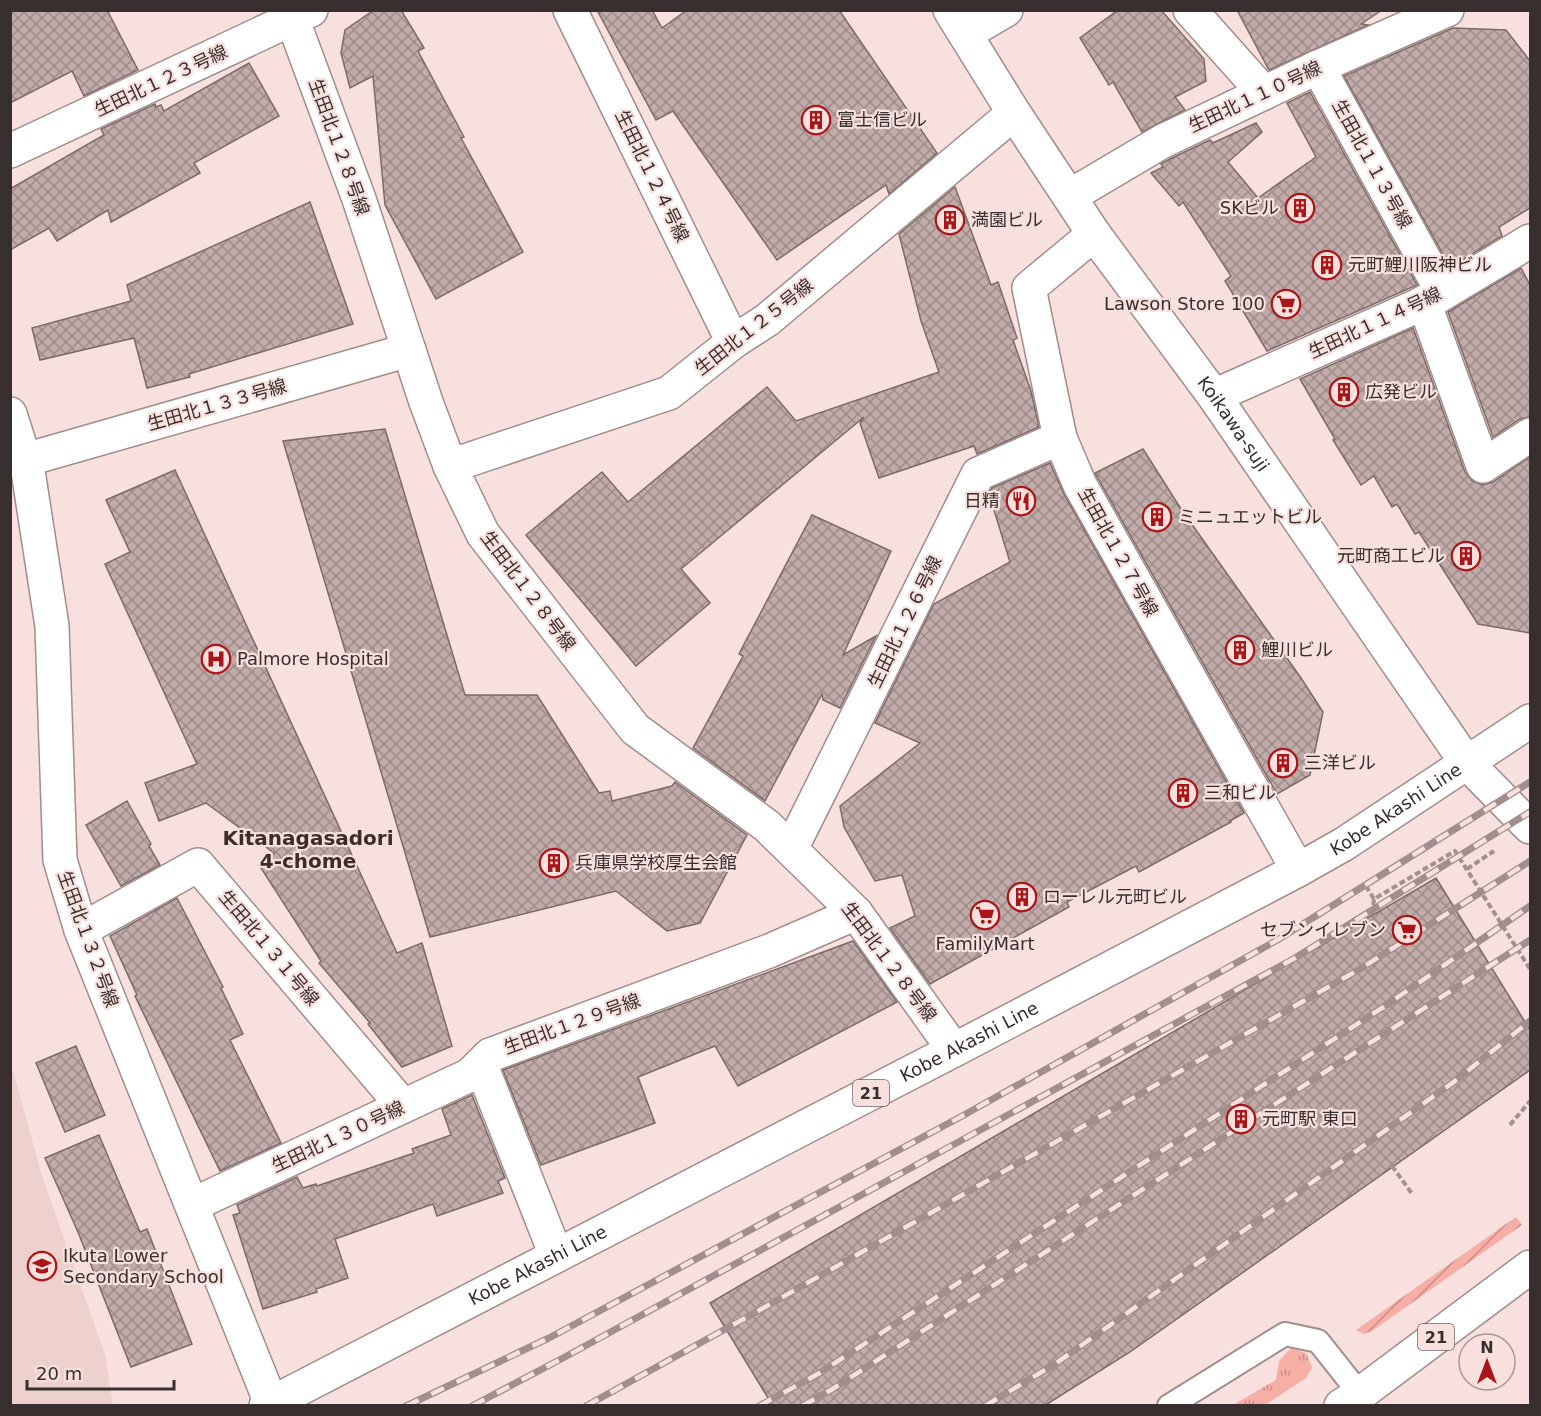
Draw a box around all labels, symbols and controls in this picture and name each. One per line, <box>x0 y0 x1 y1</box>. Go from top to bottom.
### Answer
street label: 生田北１２３号線 <box>91 41 230 120</box>
street label: 生田北１１０号線 <box>1185 57 1324 136</box>
street label: 生田北１２８号線 <box>305 76 374 218</box>
street label: 生田北１１３号線 <box>1328 96 1417 232</box>
building icon: 富士信ビル <box>800 104 832 136</box>
street label: 生田北１２４号線 <box>611 106 693 245</box>
place label: 富士信ビル <box>837 109 927 130</box>
building icon: SKビル <box>1284 192 1316 224</box>
place label: SKビル <box>1220 197 1279 218</box>
building icon: 満園ビル <box>934 204 966 236</box>
place label: 満園ビル <box>971 209 1043 230</box>
building icon: 元町鯉川阪神ビル <box>1311 249 1343 281</box>
place label: 元町鯉川阪神ビル <box>1348 254 1492 275</box>
street label: 生田北１２５号線 <box>690 274 817 379</box>
street label: 生田北１１４号線 <box>1305 283 1444 362</box>
supermarket icon: Lawson Store 100 <box>1270 288 1302 320</box>
place label: Lawson Store 100 <box>1104 293 1265 314</box>
street label: Koikawa-suji <box>1193 372 1274 476</box>
street label: 生田北１３３号線 <box>145 375 289 434</box>
building icon: 広発ビル <box>1328 376 1360 408</box>
place label: 広発ビル <box>1365 381 1437 402</box>
street label: 生田北１２７号線 <box>1074 484 1163 620</box>
restaurant icon: 日精 <box>1005 485 1037 517</box>
place label: 日精 <box>964 490 1000 511</box>
building icon: ミニュエットビル <box>1141 501 1173 533</box>
place label: ミニュエットビル <box>1178 506 1322 527</box>
street label: 生田北１２８号線 <box>477 527 580 655</box>
building icon: 元町商工ビル <box>1450 540 1482 572</box>
place label: 元町商工ビル <box>1337 545 1445 566</box>
street label: 生田北１２６号線 <box>864 552 946 691</box>
building icon: 鯉川ビル <box>1224 634 1256 666</box>
place label: 鯉川ビル <box>1261 639 1333 660</box>
hospital icon: Palmore Hospital <box>200 643 232 675</box>
place label: Palmore Hospital <box>237 648 389 669</box>
building icon: 三洋ビル <box>1267 747 1299 779</box>
place label: 三洋ビル <box>1304 752 1376 773</box>
street label: Kobe Akashi Line <box>1326 758 1465 860</box>
building icon: 三和ビル <box>1167 777 1199 809</box>
place label: 三和ビル <box>1204 782 1276 803</box>
district label: Kitanagasadori 4-chome <box>222 826 394 873</box>
building icon: 兵庫県学校厚生会館 <box>538 847 570 879</box>
place label: 兵庫県学校厚生会館 <box>575 852 737 873</box>
street label: 生田北１３２号線 <box>54 868 123 1010</box>
building icon: ローレル元町ビル <box>1006 881 1038 913</box>
street label: 生田北１３１号線 <box>215 886 324 1010</box>
place label: ローレル元町ビル <box>1043 886 1187 907</box>
street label: 生田北１２８号線 <box>838 898 941 1026</box>
supermarket icon: FamilyMart <box>969 899 1001 931</box>
supermarket icon: セブンイレブン <box>1391 914 1423 946</box>
place label: セブンイレブン <box>1260 919 1386 940</box>
place label: FamilyMart <box>936 933 1034 954</box>
street label: 生田北１２９号線 <box>501 989 643 1058</box>
street label: Kobe Akashi Line <box>897 997 1042 1086</box>
road number: 21 <box>853 1080 889 1106</box>
street label: 生田北１３０号線 <box>268 1097 407 1176</box>
building icon: 元町駅 東口 <box>1225 1103 1257 1135</box>
place label: 元町駅 東口 <box>1262 1108 1358 1129</box>
street label: Kobe Akashi Line <box>465 1221 610 1309</box>
place label: Ikuta Lower Secondary School <box>63 1245 224 1287</box>
school or university icon: Ikuta Lower Secondary School <box>26 1250 58 1282</box>
road number: 21 <box>1418 1324 1454 1350</box>
north arrow <box>1457 1332 1517 1392</box>
text: N <box>1480 1338 1494 1357</box>
scale bar <box>27 1353 174 1391</box>
text: 20 m <box>36 1363 82 1384</box>

